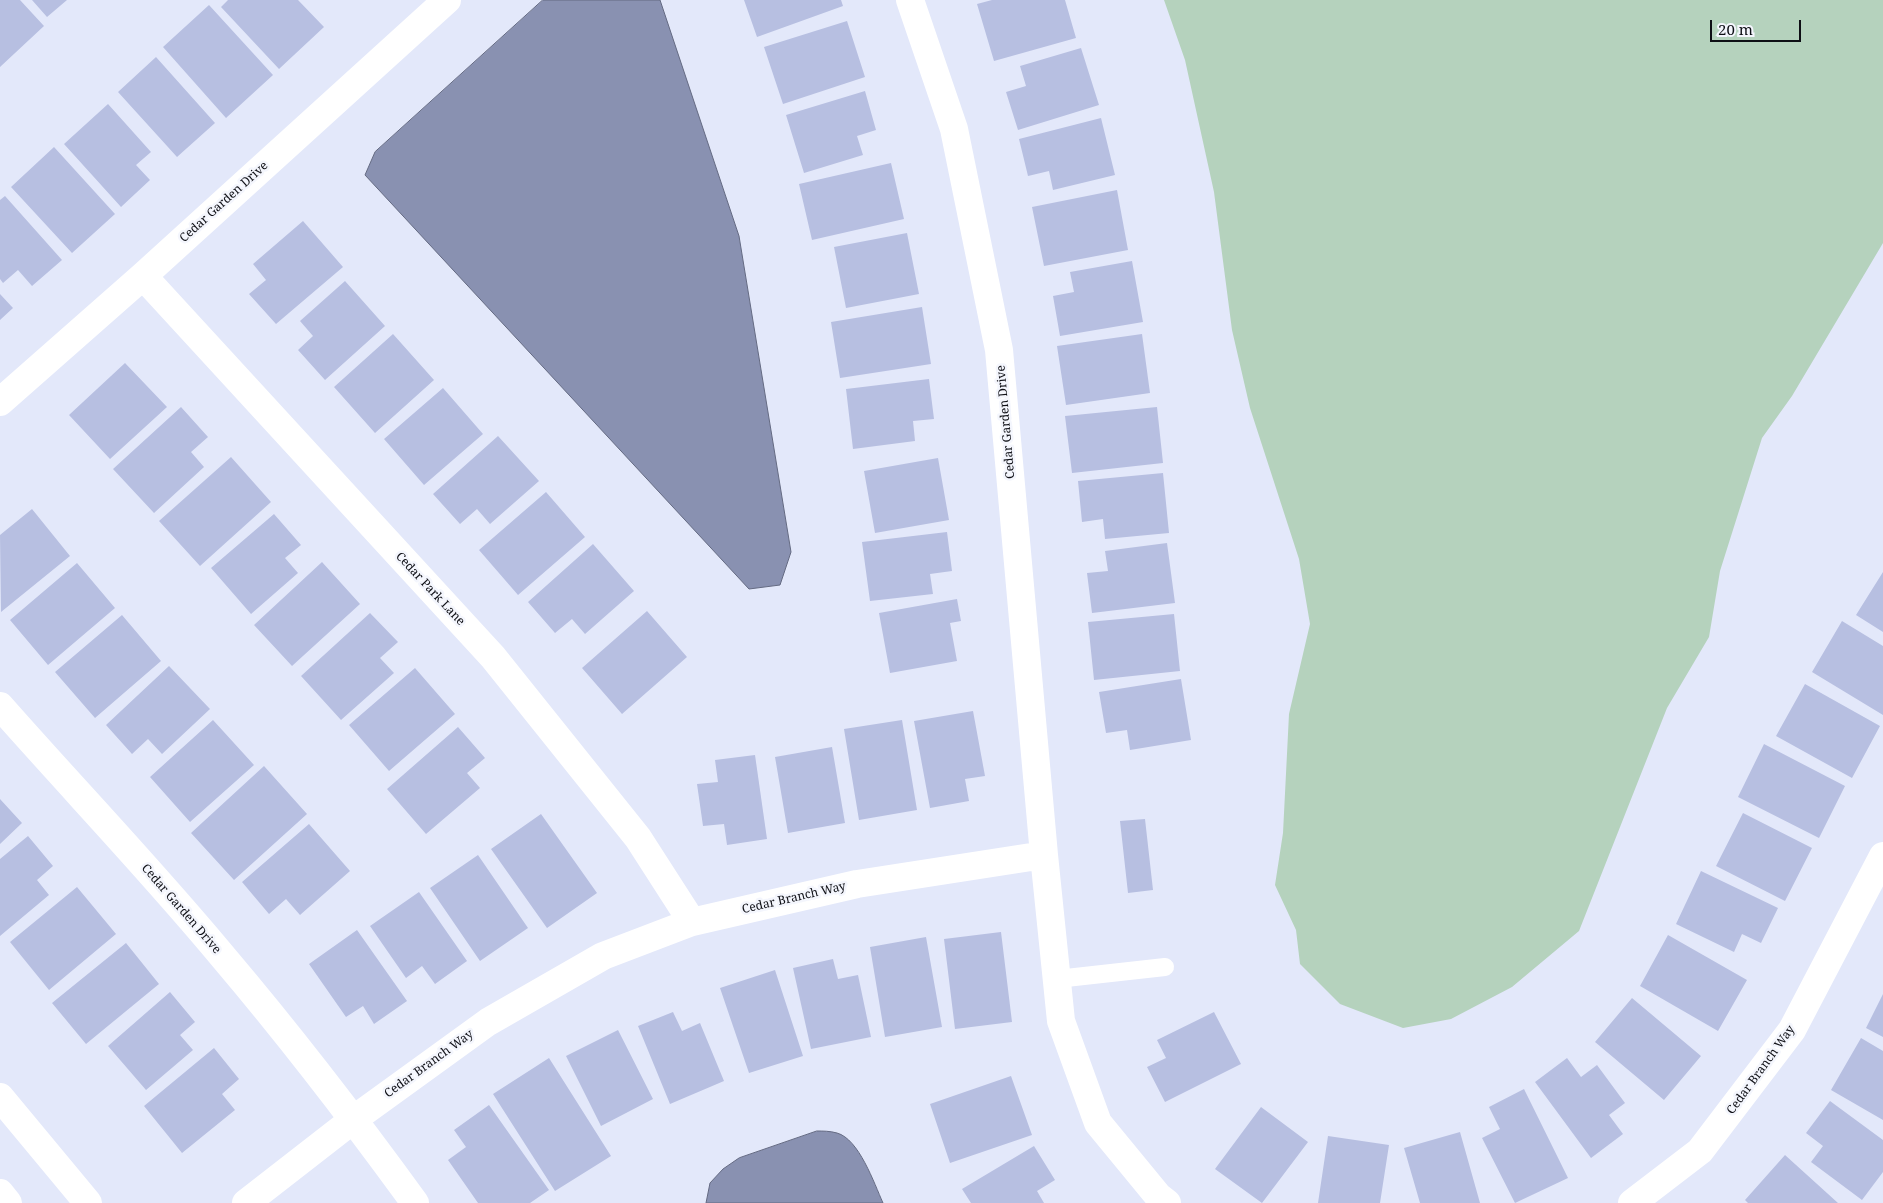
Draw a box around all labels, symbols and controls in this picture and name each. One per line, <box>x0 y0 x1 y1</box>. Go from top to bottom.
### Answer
scale bar <box>1713 10 1804 42</box>
text: 20 m <box>1718 19 1753 39</box>
street label: Cedar Garden Drive <box>177 159 271 245</box>
street label: Cedar Garden Drive <box>994 365 1018 479</box>
street label: Cedar Park Lane <box>392 549 468 629</box>
street label: Cedar Garden Drive <box>138 861 224 957</box>
street label: Cedar Branch Way <box>741 879 847 917</box>
street label: Cedar Branch Way <box>1724 1023 1798 1117</box>
street label: Cedar Branch Way <box>382 1027 476 1101</box>

